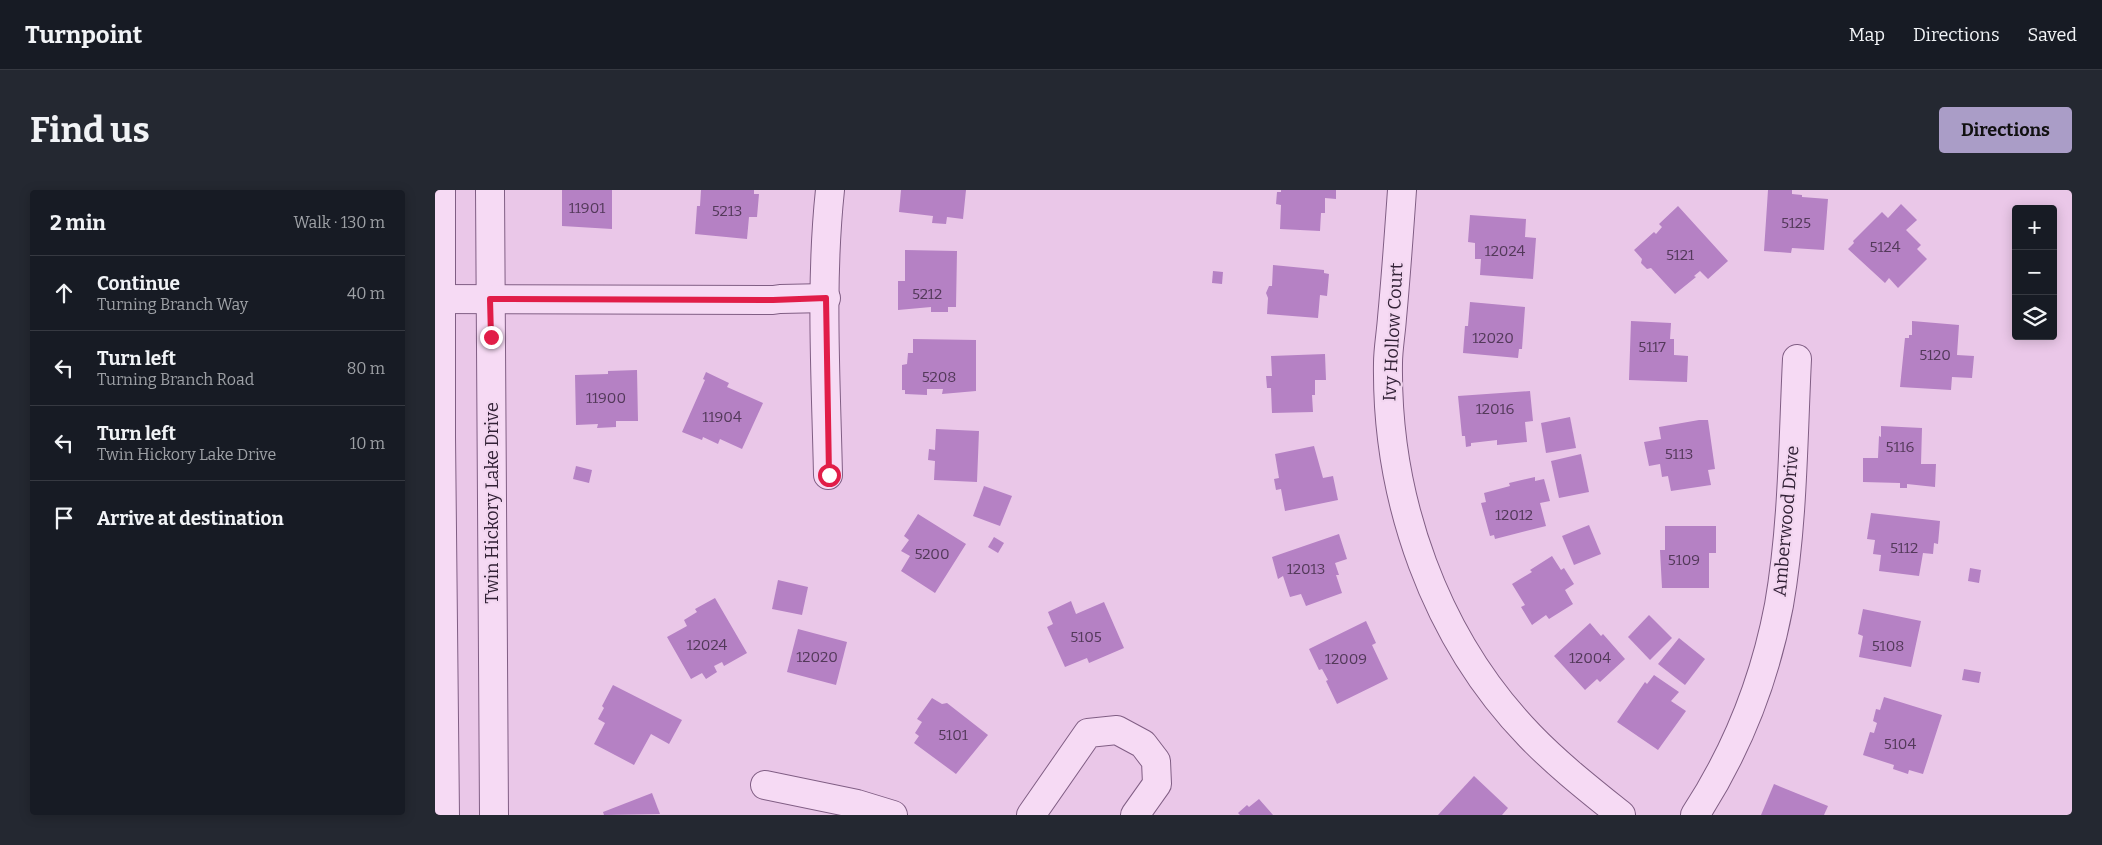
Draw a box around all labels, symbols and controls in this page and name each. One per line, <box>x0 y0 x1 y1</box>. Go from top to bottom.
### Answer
text: Turnpoint <box>25 21 142 49</box>
text: Map <box>1849 24 1885 46</box>
text: Directions <box>1913 24 2000 46</box>
text: Saved <box>2028 24 2077 46</box>
button: Directions <box>1939 107 2072 153</box>
text: Find us <box>30 109 150 151</box>
house number: 11901 <box>569 199 605 217</box>
house number: 5213 <box>712 202 742 220</box>
map controls <box>2012 205 2057 340</box>
button: + <box>2012 205 2057 250</box>
text: 2 min <box>50 210 106 236</box>
text: Walk · 130 m <box>293 213 385 232</box>
house number: 5125 <box>1781 214 1811 232</box>
house number: 5124 <box>1870 238 1901 256</box>
house number: 12024 <box>1485 242 1526 260</box>
house number: 5121 <box>1666 246 1694 264</box>
button: − <box>2012 250 2057 295</box>
street label: Ivy Hollow Court <box>1378 262 1408 402</box>
text: Continue <box>97 272 180 295</box>
icon: ahead <box>50 279 78 307</box>
text: 40 m <box>347 284 385 303</box>
house number: 5212 <box>912 285 942 303</box>
text: Turning Branch Way <box>97 295 248 314</box>
button: layers <box>2012 295 2057 340</box>
route end <box>480 326 503 349</box>
house number: 12020 <box>1472 329 1514 347</box>
house number: 5117 <box>1638 338 1666 356</box>
house number: 5120 <box>1919 346 1951 364</box>
text: Turn left <box>97 347 176 370</box>
icon: left <box>50 354 78 382</box>
text: 80 m <box>347 359 385 378</box>
house number: 5208 <box>922 368 956 386</box>
text: Turning Branch Road <box>97 370 254 389</box>
house number: 11900 <box>586 389 626 407</box>
house number: 12016 <box>1476 400 1515 418</box>
street label: Twin Hickory Lake Drive <box>481 402 503 604</box>
house number: 11904 <box>702 408 742 426</box>
text: Turn left <box>97 422 176 445</box>
icon: left <box>50 429 78 457</box>
text: 10 m <box>350 434 385 453</box>
house number: 5116 <box>1886 438 1915 456</box>
text: Twin Hickory Lake Drive <box>97 445 276 464</box>
house number: 5113 <box>1665 445 1693 463</box>
street label: Amberwood Drive <box>1768 445 1804 597</box>
route start <box>818 464 841 487</box>
icon: arrive <box>50 504 78 532</box>
house number: 12012 <box>1495 506 1533 524</box>
text: Arrive at destination <box>97 507 284 530</box>
house number: 5112 <box>1890 539 1918 557</box>
house number: 5200 <box>914 545 950 563</box>
house number: 5109 <box>1668 551 1700 569</box>
house number: 12013 <box>1287 560 1325 578</box>
house number: 5105 <box>1070 628 1102 646</box>
house number: 12024 <box>687 636 728 654</box>
house number: 5108 <box>1872 637 1904 655</box>
house number: 12020 <box>796 648 838 666</box>
house number: 12004 <box>1569 649 1611 667</box>
house number: 12009 <box>1325 650 1367 668</box>
house number: 5101 <box>938 726 968 744</box>
house number: 5104 <box>1884 735 1916 753</box>

